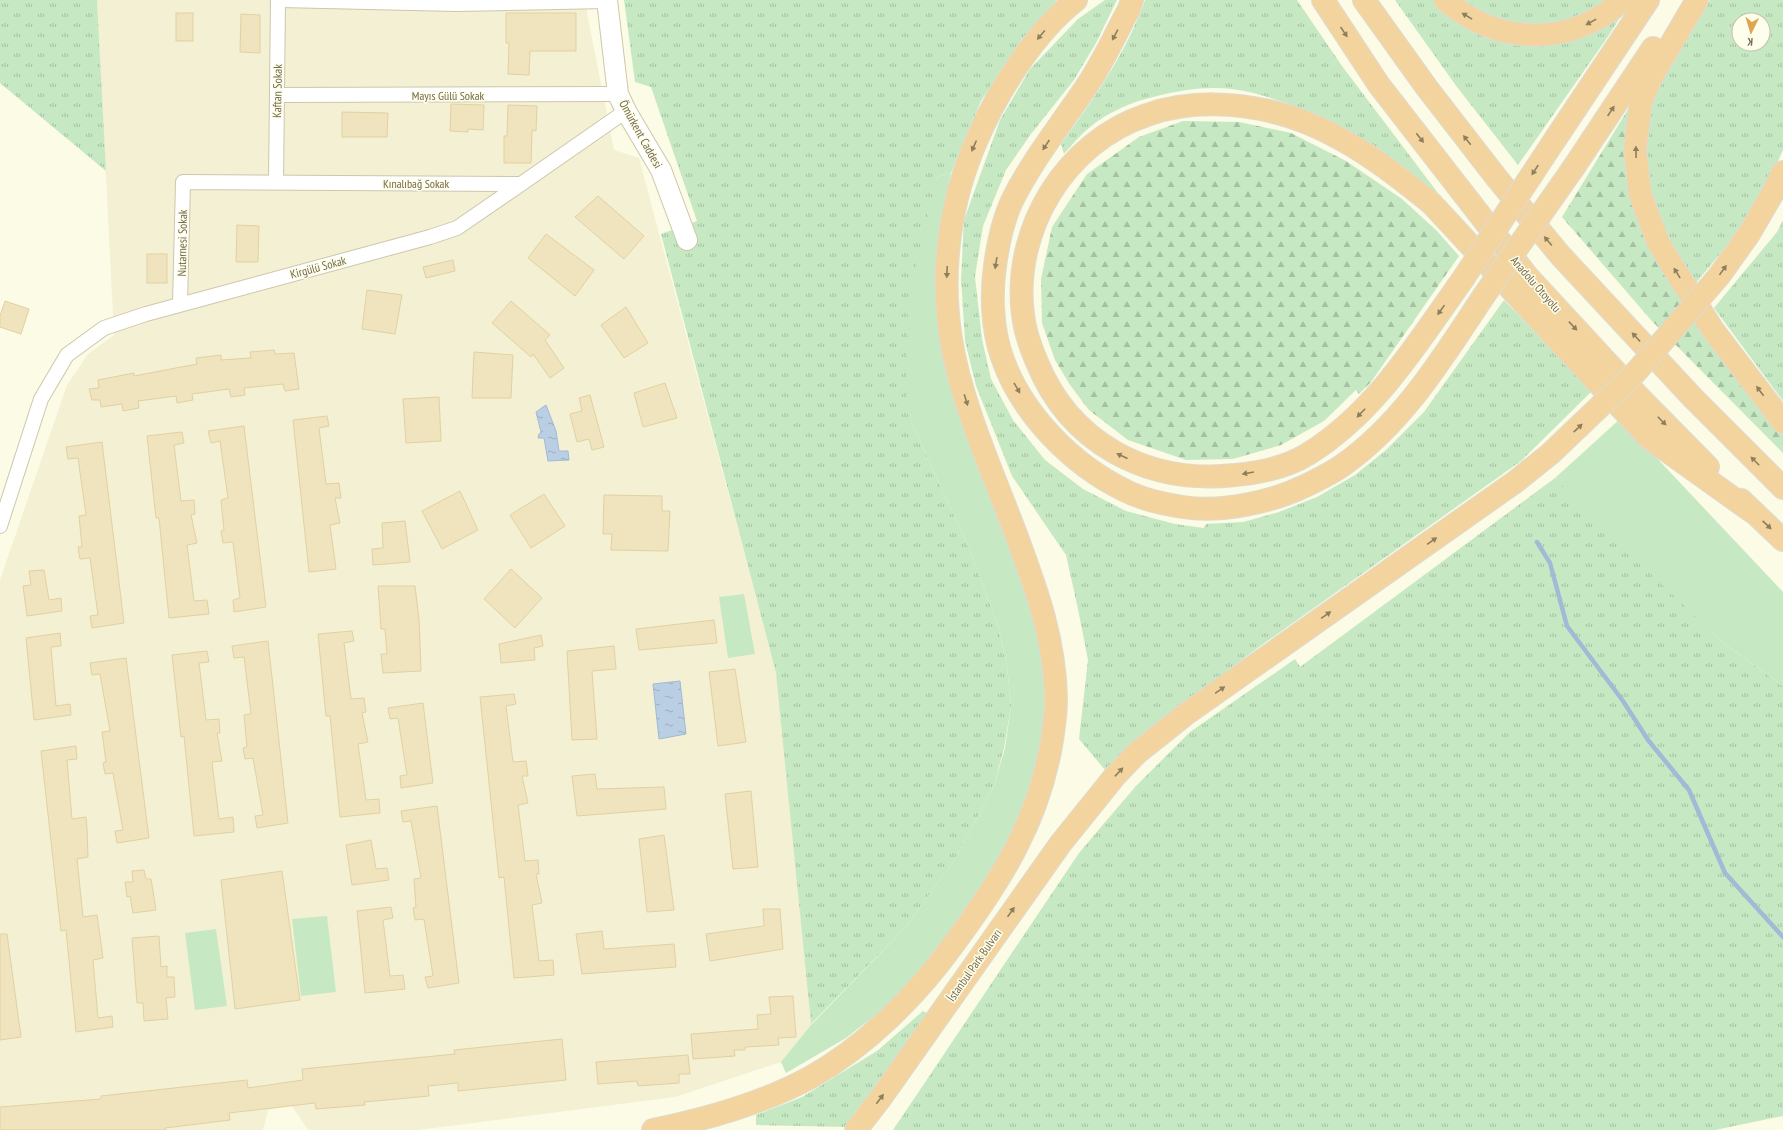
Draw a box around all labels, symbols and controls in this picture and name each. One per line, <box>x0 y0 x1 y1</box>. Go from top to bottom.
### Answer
one-way arrow <box>1461 12 1473 19</box>
north arrow <box>1731 12 1771 52</box>
one-way arrow <box>1585 18 1597 25</box>
one-way arrow <box>1341 27 1348 38</box>
one-way arrow <box>1112 29 1118 41</box>
one-way arrow <box>1037 30 1046 40</box>
text: K <box>1746 35 1754 49</box>
street label: Kaftan Sokak <box>269 64 285 118</box>
street label: Mayıs Gülü Sokak <box>412 88 484 103</box>
street label: Ömürkent Caddesi <box>616 97 666 171</box>
one-way arrow <box>1607 106 1615 116</box>
one-way arrow <box>1416 132 1425 143</box>
one-way arrow <box>1462 134 1471 145</box>
one-way arrow <box>971 140 977 151</box>
one-way arrow <box>1042 140 1050 150</box>
one-way arrow <box>1633 145 1639 158</box>
one-way arrow <box>1531 165 1538 176</box>
street label: Kınalıbağ Sokak <box>383 176 449 191</box>
street label: Nutarnesi Sokak <box>174 209 190 277</box>
one-way arrow <box>1544 235 1553 246</box>
street label: Kirgülü Sokak <box>288 252 348 282</box>
street label: Anadolu Otoyolu <box>1508 253 1564 315</box>
one-way arrow <box>992 257 998 269</box>
one-way arrow <box>1719 265 1727 276</box>
one-way arrow <box>943 266 950 278</box>
one-way arrow <box>1673 268 1681 278</box>
one-way arrow <box>1436 305 1445 316</box>
one-way arrow <box>1568 321 1577 331</box>
one-way arrow <box>1631 332 1641 342</box>
one-way arrow <box>1014 382 1021 394</box>
one-way arrow <box>1756 386 1764 396</box>
one-way arrow <box>963 394 969 406</box>
one-way arrow <box>1356 408 1366 418</box>
one-way arrow <box>1657 416 1667 425</box>
one-way arrow <box>1573 423 1583 433</box>
one-way arrow <box>1115 453 1127 459</box>
one-way arrow <box>1750 456 1760 466</box>
one-way arrow <box>1242 471 1255 477</box>
one-way arrow <box>1762 521 1772 530</box>
one-way arrow <box>1427 537 1438 545</box>
one-way arrow <box>1321 611 1331 619</box>
one-way arrow <box>1215 686 1225 694</box>
one-way arrow <box>1114 767 1124 777</box>
one-way arrow <box>1007 907 1015 918</box>
street label: İstanbul Park Bulvarı <box>943 926 1005 1004</box>
one-way arrow <box>876 1094 884 1105</box>

